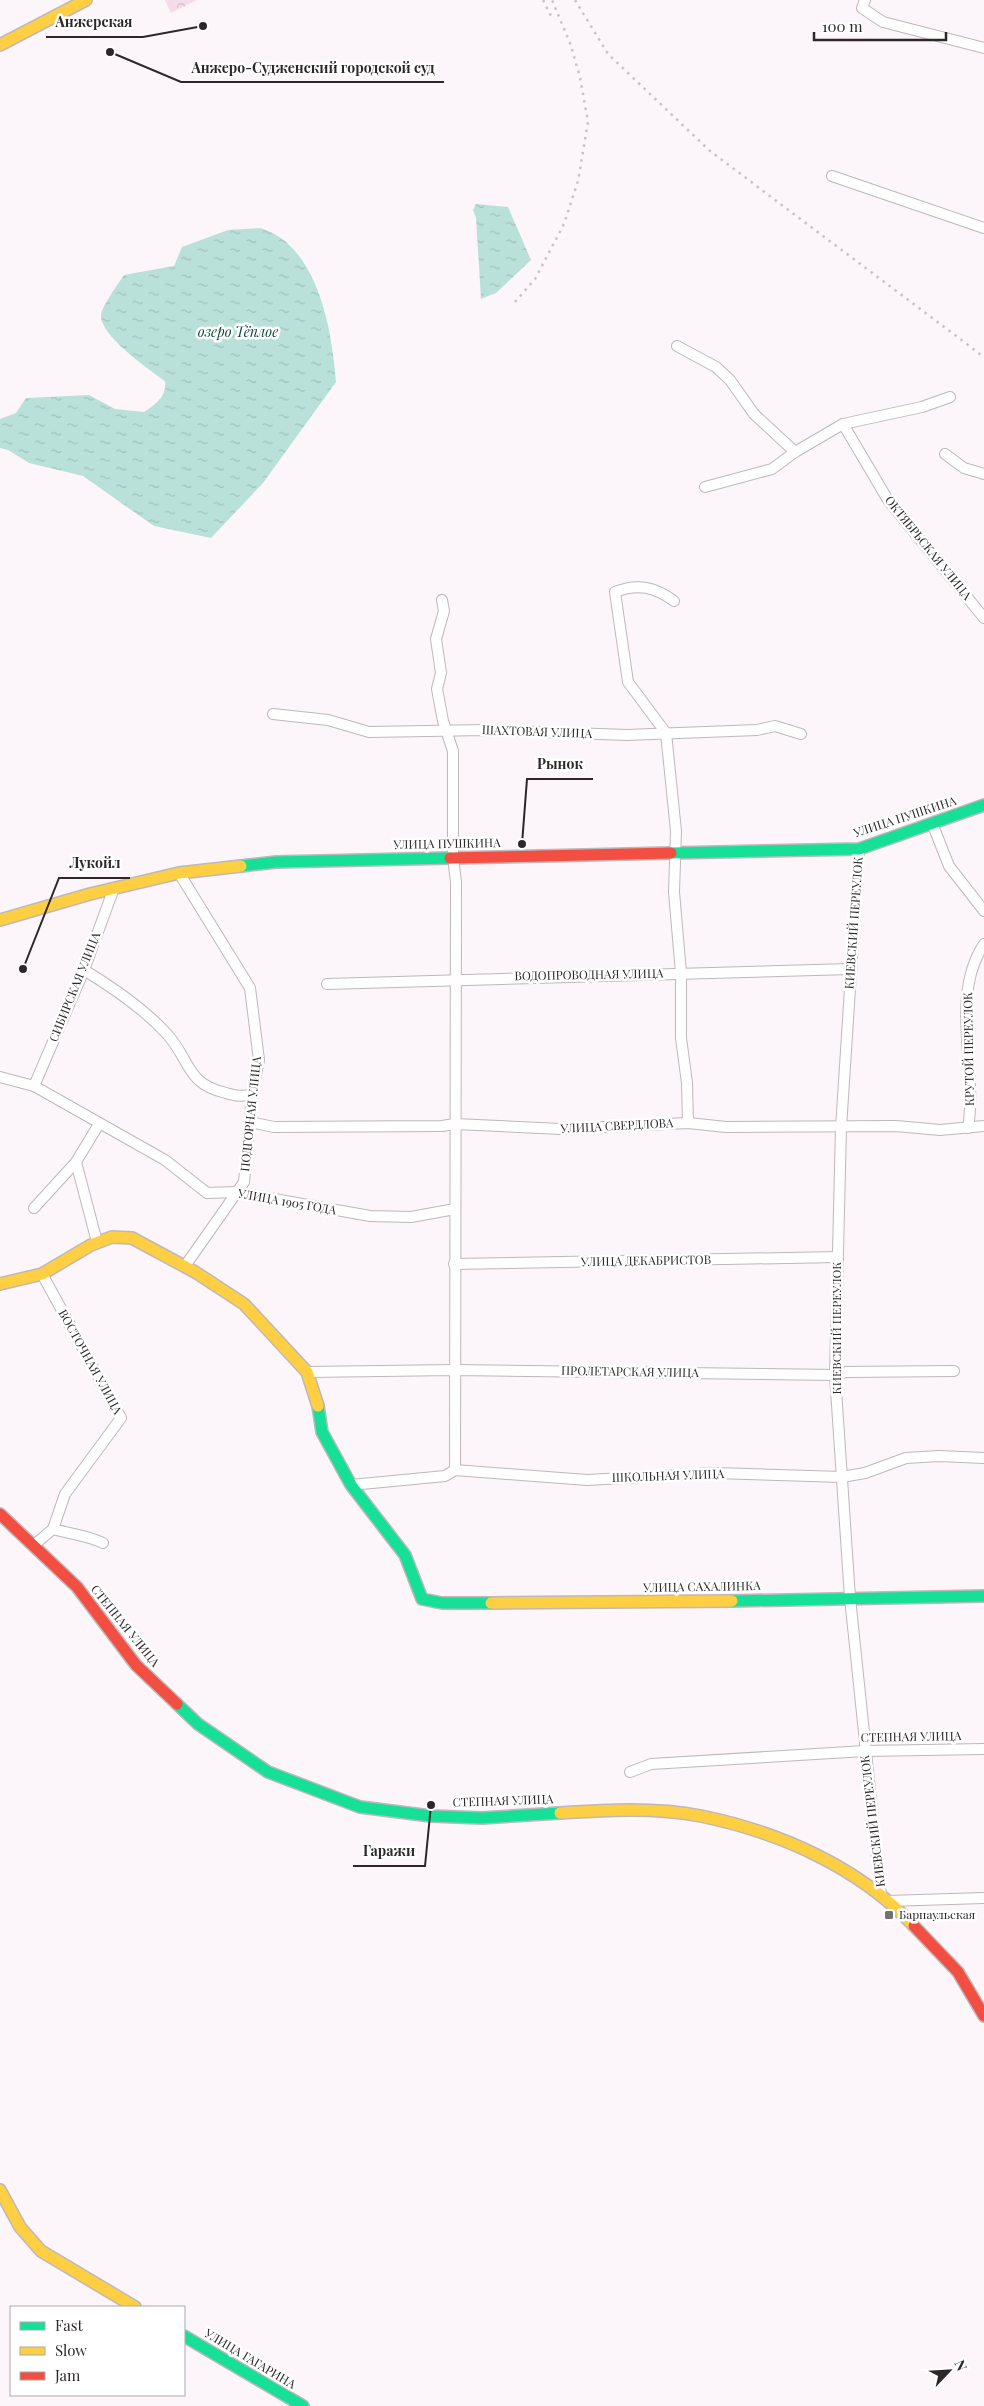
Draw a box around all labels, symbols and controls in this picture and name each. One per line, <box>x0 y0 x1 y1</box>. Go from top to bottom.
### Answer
callout: Анжерская <box>46 8 143 37</box>
scale bar <box>814 10 946 42</box>
text: Анжерская <box>55 12 132 31</box>
text: 100 m <box>822 16 863 36</box>
callout: Анжеро-Судженский городской суд <box>181 53 444 82</box>
text: Анжеро-Судженский городской суд <box>190 58 435 77</box>
water label: озеро Тёплое <box>198 322 278 341</box>
street label: ОКТЯБРЬСКАЯ УЛИЦА <box>882 492 976 603</box>
street label: ШАХТОВАЯ УЛИЦА <box>482 721 593 741</box>
callout: Рынок <box>527 750 593 779</box>
text: Рынок <box>537 754 583 773</box>
street label: УЛИЦА ПУШКИНА <box>850 792 959 841</box>
street label: УЛИЦА ПУШКИНА <box>392 834 501 852</box>
callout: Лукойл <box>59 849 130 878</box>
text: Лукойл <box>68 853 121 872</box>
street label: КИЕВСКИЙ ПЕРЕУЛОК <box>840 856 866 990</box>
street label: СИБИРСКАЯ УЛИЦА <box>45 929 104 1044</box>
street label: ВОДОПРОВОДНАЯ УЛИЦА <box>514 965 664 983</box>
street label: КРУТОЙ ПЕРЕУЛОК <box>959 992 977 1106</box>
street label: ПОДГОРНАЯ УЛИЦА <box>236 1055 264 1172</box>
street label: УЛИЦА СВЕРДЛОВА <box>559 1114 674 1136</box>
street label: УЛИЦА 1905 ГОДА <box>236 1184 338 1218</box>
street label: УЛИЦА ДЕКАБРИСТОВ <box>580 1251 711 1269</box>
street label: КИЕВСКИЙ ПЕРЕУЛОК <box>828 1262 844 1395</box>
street label: ВОСТОЧНАЯ УЛИЦА <box>55 1306 127 1417</box>
street label: ПРОЛЕТАРСКАЯ УЛИЦА <box>561 1362 699 1380</box>
street label: ШКОЛЬНАЯ УЛИЦА <box>611 1465 725 1485</box>
street label: УЛИЦА САХАЛИНКА <box>642 1577 761 1595</box>
street label: СТЕПНАЯ УЛИЦА <box>88 1581 164 1670</box>
street label: СТЕПНАЯ УЛИЦА <box>860 1727 962 1745</box>
street label: КИЕВСКИЙ ПЕРЕУЛОК <box>856 1754 888 1888</box>
street label: СТЕПНАЯ УЛИЦА <box>452 1790 554 1810</box>
callout: Гаражи <box>353 1837 425 1866</box>
text: Гаражи <box>363 1841 415 1860</box>
place label: Барнаульская <box>899 1906 976 1922</box>
marker: Барнаульская <box>883 1909 895 1921</box>
legend <box>10 2306 185 2396</box>
text: Fast <box>55 2315 84 2335</box>
street label: УЛИЦА ГАГАРИНА <box>201 2324 299 2392</box>
text: Slow <box>55 2340 87 2360</box>
north arrow <box>924 2346 974 2396</box>
text: N <box>950 2357 972 2374</box>
text: Jam <box>54 2365 81 2385</box>

